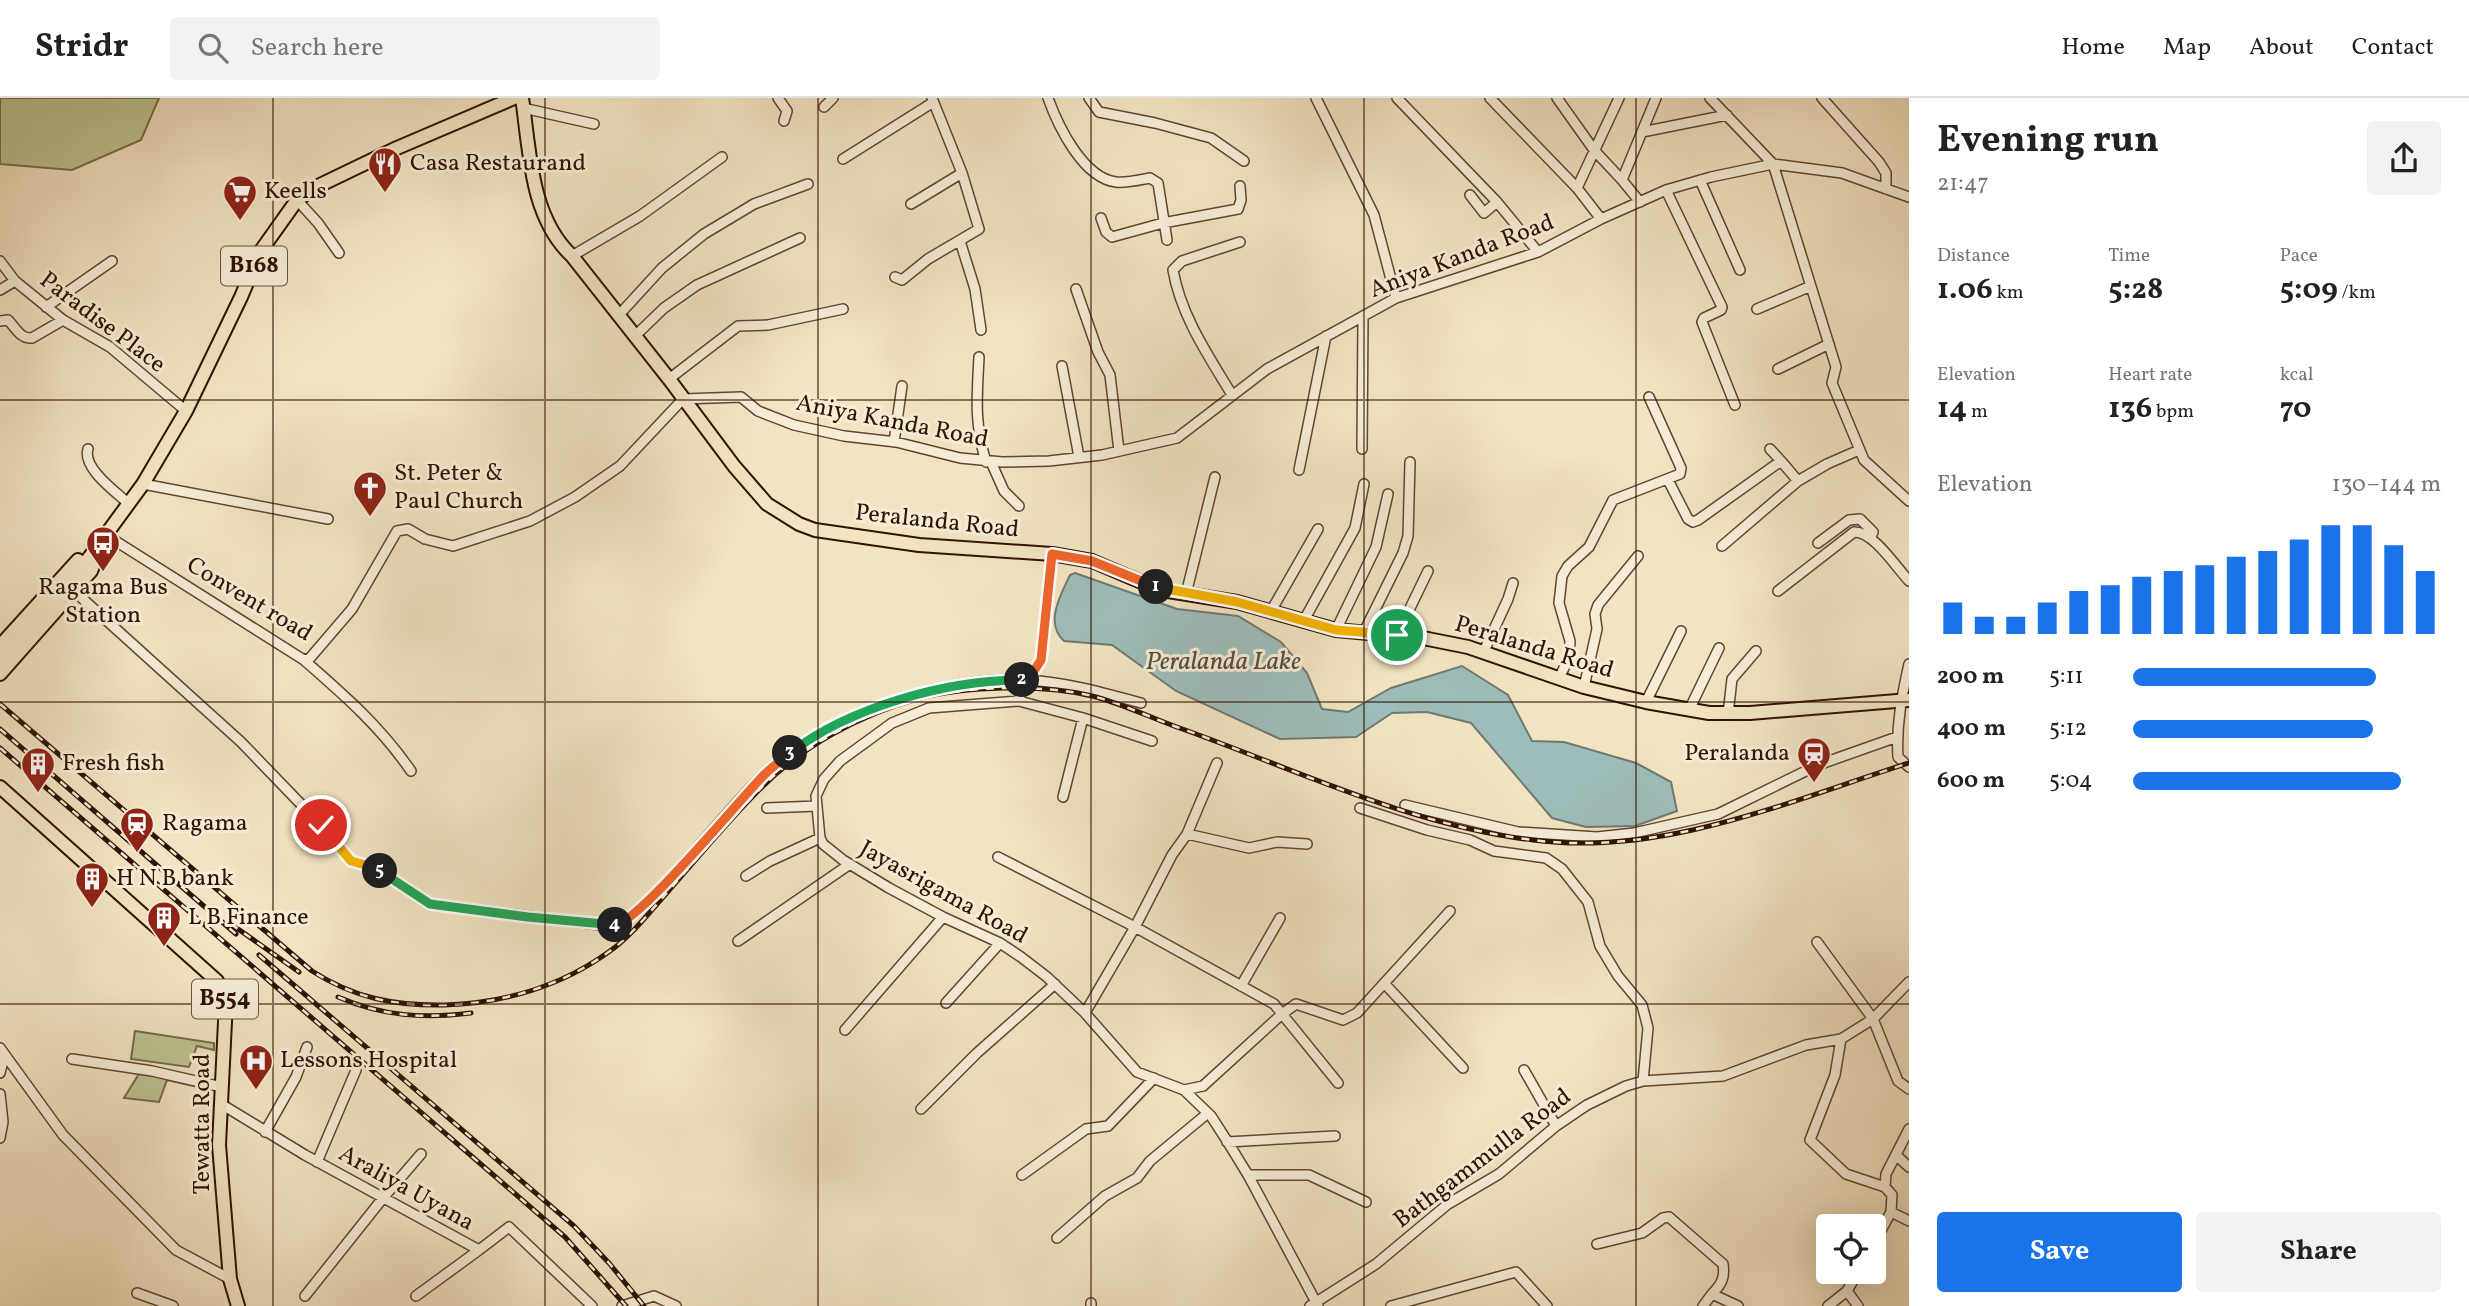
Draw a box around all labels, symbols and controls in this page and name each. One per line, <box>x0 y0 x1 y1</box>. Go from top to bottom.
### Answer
search box <box>170 17 660 80</box>
text: Stridr <box>35 25 128 71</box>
icon: search <box>194 29 232 67</box>
text: Search here <box>250 30 384 66</box>
text: Home <box>2061 31 2125 65</box>
text: Map <box>2163 31 2211 65</box>
text: About <box>2249 31 2314 65</box>
text: Contact <box>2352 31 2434 65</box>
text: Evening run <box>1937 115 2159 168</box>
button: share <box>2367 121 2441 195</box>
restaurant icon: Casa Restaurand <box>366 145 404 194</box>
place label: Casa Restaurand <box>410 147 586 181</box>
text: 21:47 <box>1937 168 1989 200</box>
supermarket icon: Keells <box>221 173 259 222</box>
place label: Keells <box>264 175 327 209</box>
street label: Aniya Kanda Road <box>1365 206 1559 308</box>
text: Distance <box>1937 243 2010 269</box>
text: Time <box>2108 243 2150 269</box>
text: Pace <box>2280 243 2318 269</box>
road number: B168 <box>221 246 287 286</box>
street label: Paradise Place <box>32 264 172 382</box>
text: 1.06 <box>1937 269 1993 311</box>
text: 5:28 <box>2108 269 2163 311</box>
text: 5:09 <box>2280 269 2338 311</box>
text: km <box>1993 280 2024 306</box>
text: /km <box>2338 280 2376 306</box>
text: Elevation <box>1937 362 2016 388</box>
text: Heart rate <box>2108 362 2192 388</box>
text: kcal <box>2280 362 2313 388</box>
street label: Aniya Kanda Road <box>793 387 991 457</box>
text: 14 <box>1937 388 1967 430</box>
text: 136 <box>2108 388 2152 430</box>
text: 70 <box>2280 388 2311 430</box>
text: m <box>1967 399 1988 425</box>
text: bpm <box>2152 399 2194 425</box>
place label: St. Peter & Paul Church <box>394 457 523 519</box>
church icon: St. Peter & Paul Church <box>351 469 389 518</box>
text: Elevation <box>1937 469 2033 501</box>
text: 130–144 m <box>2332 469 2441 501</box>
street label: Peralanda Road <box>853 496 1021 548</box>
bus stop icon: Ragama Bus Station <box>84 524 122 573</box>
street label: Convent road <box>180 549 318 651</box>
pin: 1 <box>1138 570 1174 604</box>
place label: Ragama Bus Station <box>38 571 168 633</box>
text: 1 <box>1152 573 1159 599</box>
pin <box>1367 605 1427 665</box>
street label: Peralanda Road <box>1450 608 1618 688</box>
icon: arrive <box>1378 616 1416 654</box>
water label: Peralanda Lake <box>1145 644 1301 680</box>
text: 200 m <box>1937 661 2004 693</box>
text: 5:11 <box>2049 661 2083 693</box>
pin: 2 <box>1004 662 1040 698</box>
text: 2 <box>1017 666 1026 692</box>
text: 400 m <box>1937 713 2006 745</box>
text: 5:12 <box>2049 713 2087 745</box>
station icon: Peralanda <box>1795 735 1833 784</box>
pin: 3 <box>772 736 808 770</box>
place label: Peralanda <box>1684 737 1790 771</box>
text: 3 <box>785 739 794 765</box>
building icon: Fresh fish <box>19 745 57 794</box>
place label: Fresh fish <box>62 747 165 781</box>
text: 600 m <box>1937 765 2005 797</box>
text: 5:04 <box>2049 765 2092 797</box>
pin <box>291 795 351 855</box>
station icon: Ragama <box>118 805 156 854</box>
icon: check <box>302 806 340 844</box>
place label: Ragama <box>162 807 248 841</box>
street label: Jayasrigama Road <box>853 833 1033 953</box>
pin: 5 <box>362 854 398 888</box>
text: 5 <box>375 857 384 883</box>
building icon: H N B bank <box>73 860 111 909</box>
place label: H N B bank <box>116 862 234 896</box>
building icon: L B Finance <box>145 899 183 948</box>
place label: L B Finance <box>188 901 309 935</box>
pin: 4 <box>598 908 632 942</box>
text: 4 <box>609 911 620 937</box>
road number: B554 <box>192 980 258 1018</box>
hospital icon: Lessons Hospital <box>237 1042 275 1091</box>
place label: Lessons Hospital <box>280 1044 457 1078</box>
street label: Tewatta Road <box>186 1053 220 1195</box>
street label: Bathgammulla Road <box>1387 1081 1579 1237</box>
street label: Araliya Uyana <box>332 1138 480 1240</box>
button: Save <box>1937 1212 2182 1292</box>
button: Share <box>2196 1212 2441 1292</box>
map controls <box>1816 1214 1886 1284</box>
button: locate <box>1816 1214 1886 1284</box>

